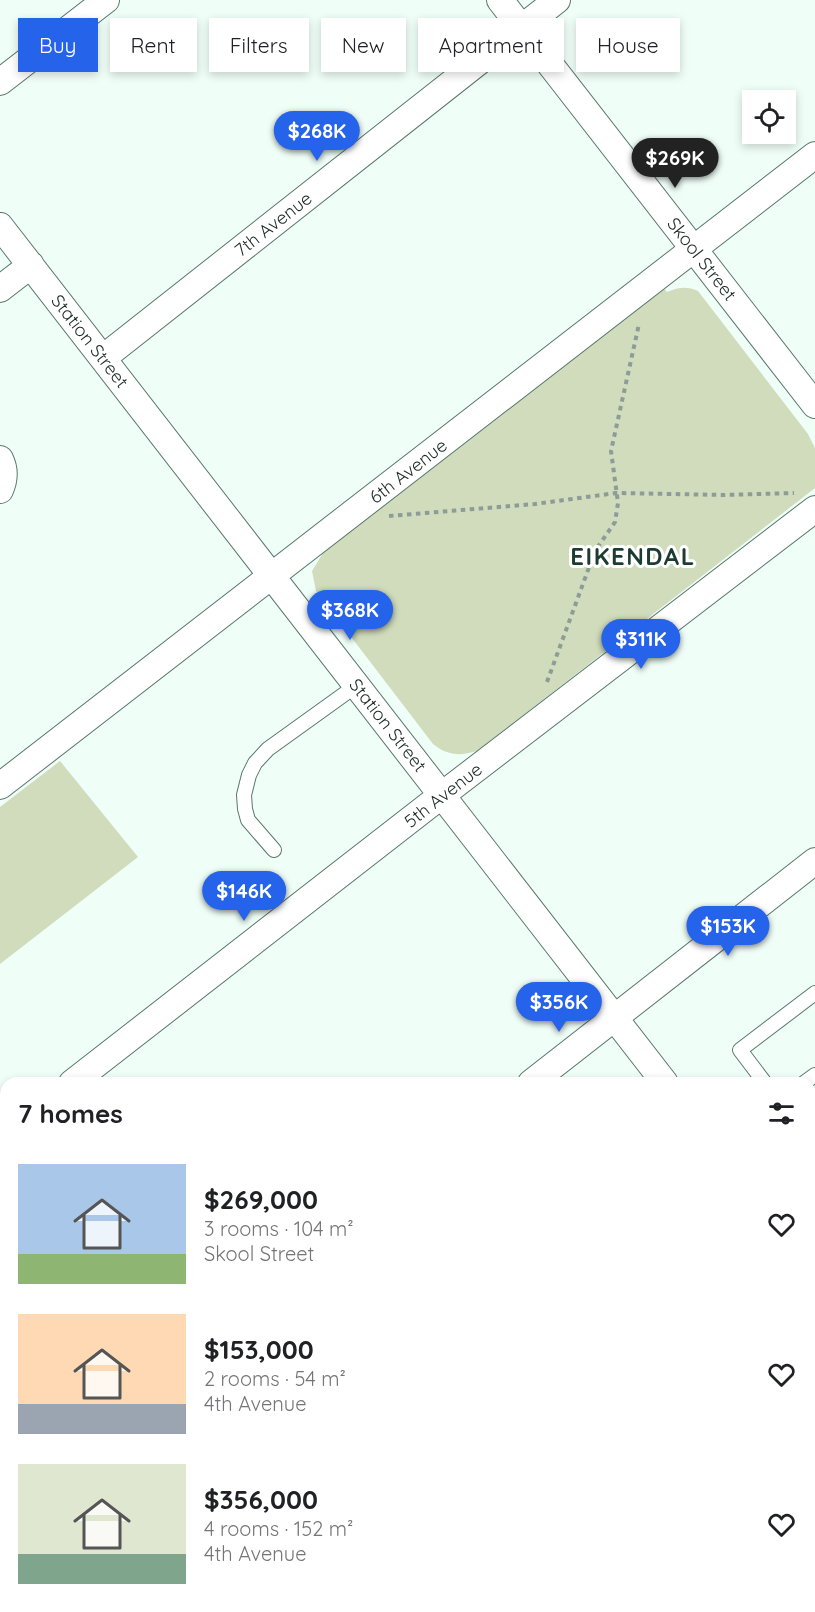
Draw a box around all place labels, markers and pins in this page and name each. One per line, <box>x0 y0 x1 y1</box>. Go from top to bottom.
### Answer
pin: $268K <box>275 111 359 162</box>
pin: $269K <box>633 138 717 189</box>
pin: $368K <box>308 590 392 641</box>
pin: $311K <box>599 619 683 670</box>
pin: $146K <box>202 871 286 922</box>
pin: $153K <box>686 906 770 957</box>
pin: $356K <box>517 982 601 1033</box>

